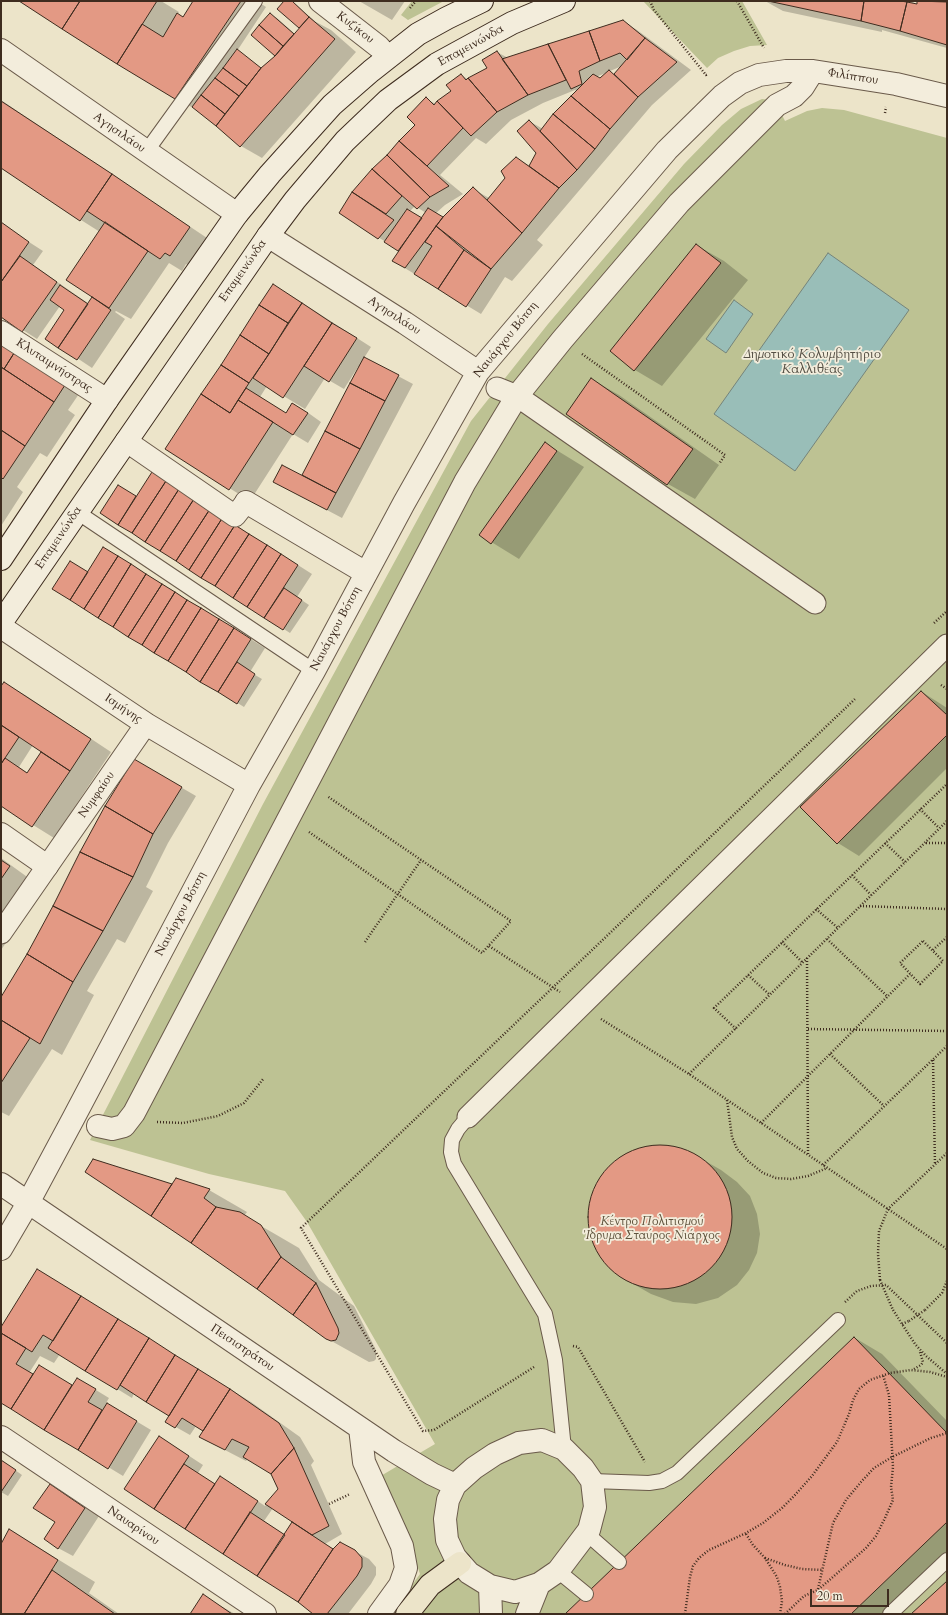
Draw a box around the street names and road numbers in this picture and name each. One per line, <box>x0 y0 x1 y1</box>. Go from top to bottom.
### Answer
street label: Κυζίκου <box>333 9 377 47</box>
street label: Επαμεινώνδα <box>436 22 506 70</box>
street label: Φιλίππου <box>827 66 879 88</box>
street label: Αγησιλάου <box>90 110 148 156</box>
street label: Επαμεινώνδα <box>216 237 270 305</box>
street label: Αγησιλάου <box>365 294 423 338</box>
street label: Ναυάρχου Βότση <box>471 299 541 381</box>
street label: Κλυταιμνήστρας <box>13 336 95 396</box>
street label: Επαμεινώνδα <box>33 504 85 572</box>
street label: Ναυάρχου Βότση <box>308 584 364 674</box>
street label: Ισμήνης <box>102 691 144 727</box>
street label: Νυμφαίου <box>76 769 118 821</box>
street label: Ναυάρχου Βότση <box>153 869 209 959</box>
street label: Πεισιστράτου <box>207 1321 277 1375</box>
street label: Ναυαρίνου <box>104 1503 162 1549</box>

